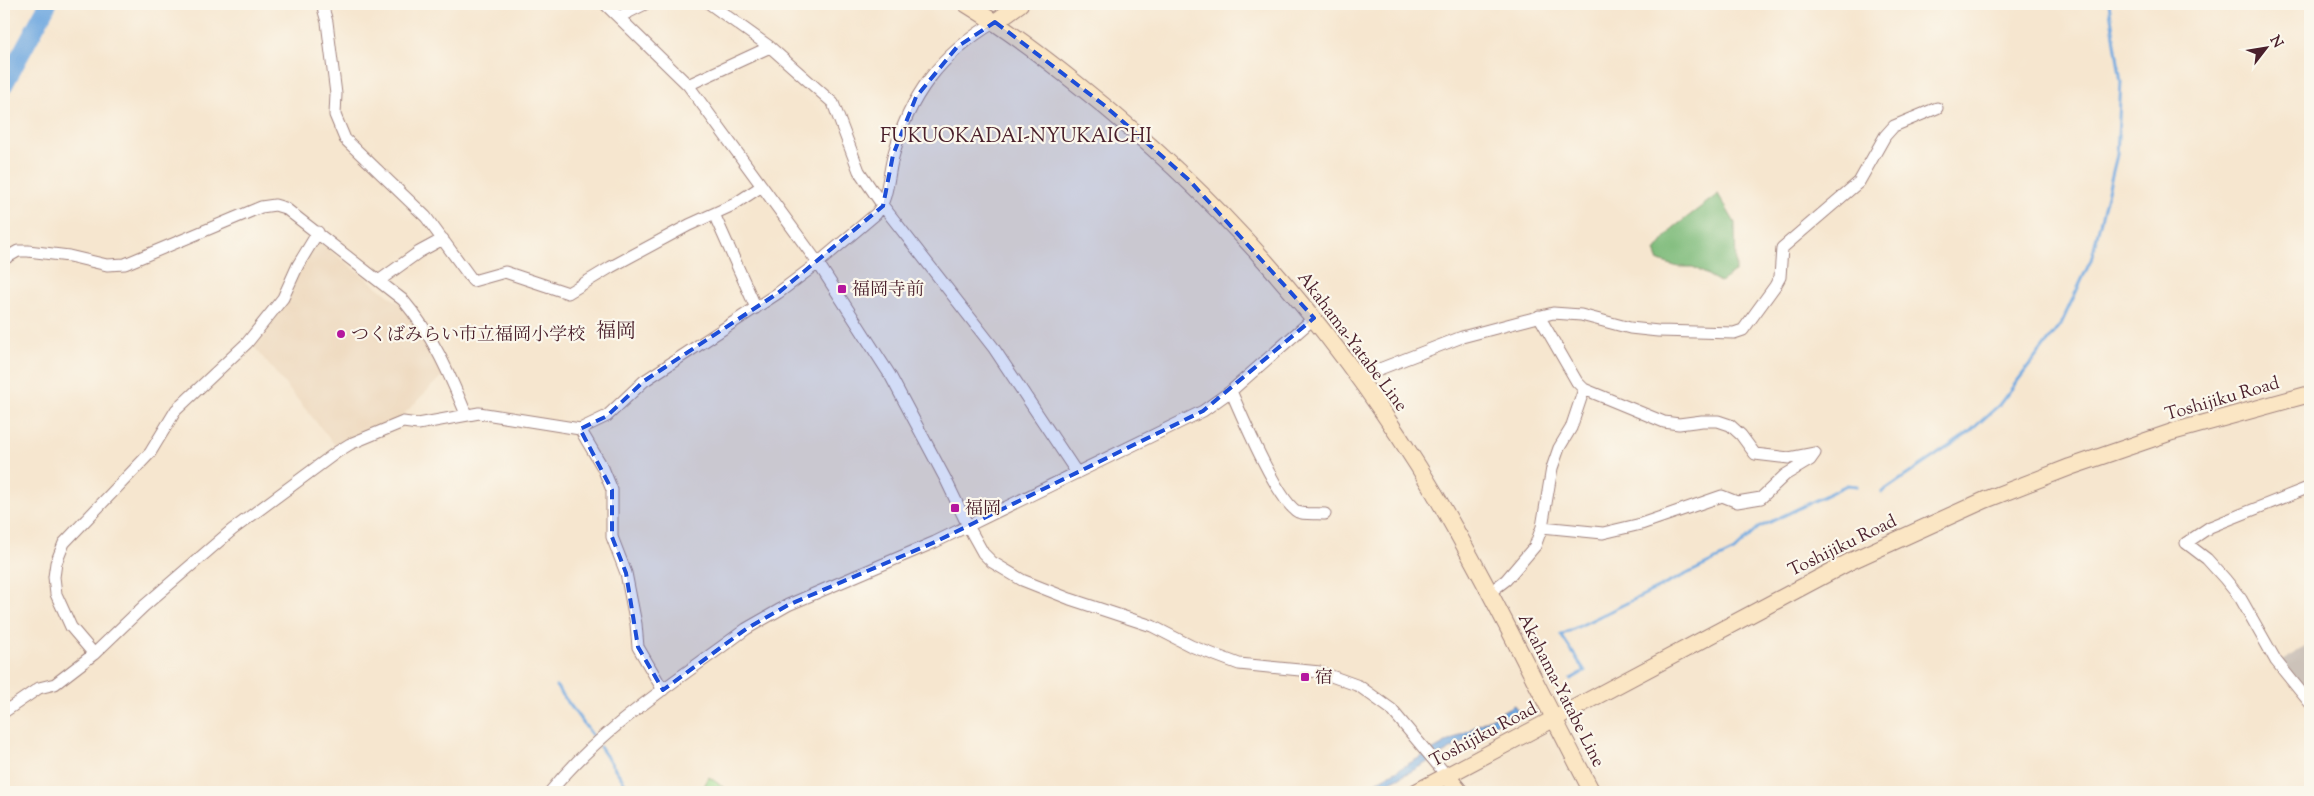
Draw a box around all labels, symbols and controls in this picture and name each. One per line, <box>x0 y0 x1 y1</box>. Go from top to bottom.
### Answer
north arrow <box>2242 22 2292 72</box>
text: N <box>2264 32 2287 52</box>
district label: FUKUOKADAI-NYUKAICHI <box>880 123 1152 152</box>
street label: Akahama-Yatabe Line <box>1290 267 1413 418</box>
place label: 福岡寺前 <box>852 278 924 304</box>
marker: 福岡寺前 <box>836 283 848 295</box>
district label: 福岡 <box>596 318 636 347</box>
place label: つくばみらい市立福岡小学校 <box>351 323 585 349</box>
marker: つくばみらい市立福岡小学校 <box>335 328 347 340</box>
street label: Toshijiku Road <box>2162 371 2283 429</box>
place label: 福岡 <box>965 497 1001 523</box>
marker: 福岡 <box>949 502 961 514</box>
street label: Toshijiku Road <box>1784 509 1902 584</box>
street label: Akahama-Yatabe Line <box>1510 609 1610 772</box>
place label: 宿 <box>1315 666 1333 692</box>
marker: 宿 <box>1299 671 1311 683</box>
street label: Toshijiku Road <box>1426 697 1542 775</box>

